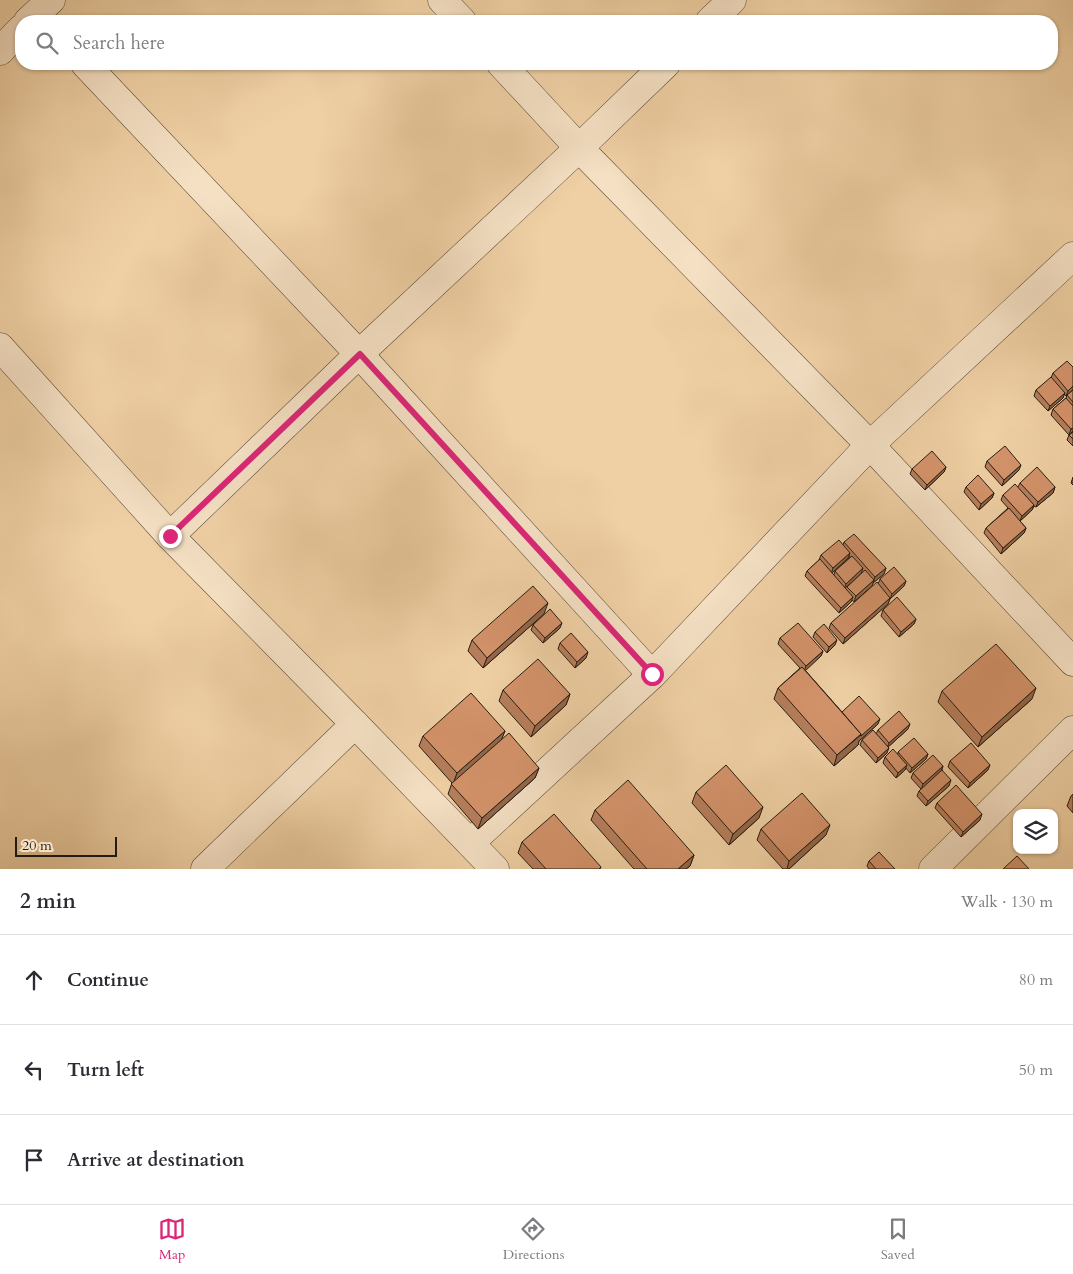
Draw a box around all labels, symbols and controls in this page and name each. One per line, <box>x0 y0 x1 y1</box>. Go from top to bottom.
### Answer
search box <box>15 15 1058 70</box>
icon: search <box>33 29 61 57</box>
text: Search here <box>73 30 165 56</box>
route end <box>159 525 182 548</box>
route start <box>641 663 664 686</box>
map controls <box>1013 809 1058 854</box>
button: layers <box>1013 809 1058 854</box>
scale bar <box>15 834 118 857</box>
text: 20 m <box>22 836 52 855</box>
text: 2 min <box>20 887 76 916</box>
text: Walk · 130 m <box>961 891 1053 913</box>
icon: ahead <box>20 966 48 994</box>
text: Continue <box>67 967 149 993</box>
text: 80 m <box>1019 969 1053 991</box>
icon: left <box>20 1056 48 1084</box>
text: Turn left <box>67 1057 144 1083</box>
text: 50 m <box>1019 1059 1053 1081</box>
icon: arrive <box>20 1146 48 1174</box>
text: Arrive at destination <box>67 1147 244 1173</box>
tab: Map <box>158 1215 186 1264</box>
tab: Directions <box>503 1215 564 1264</box>
tab: Saved <box>881 1215 915 1264</box>

